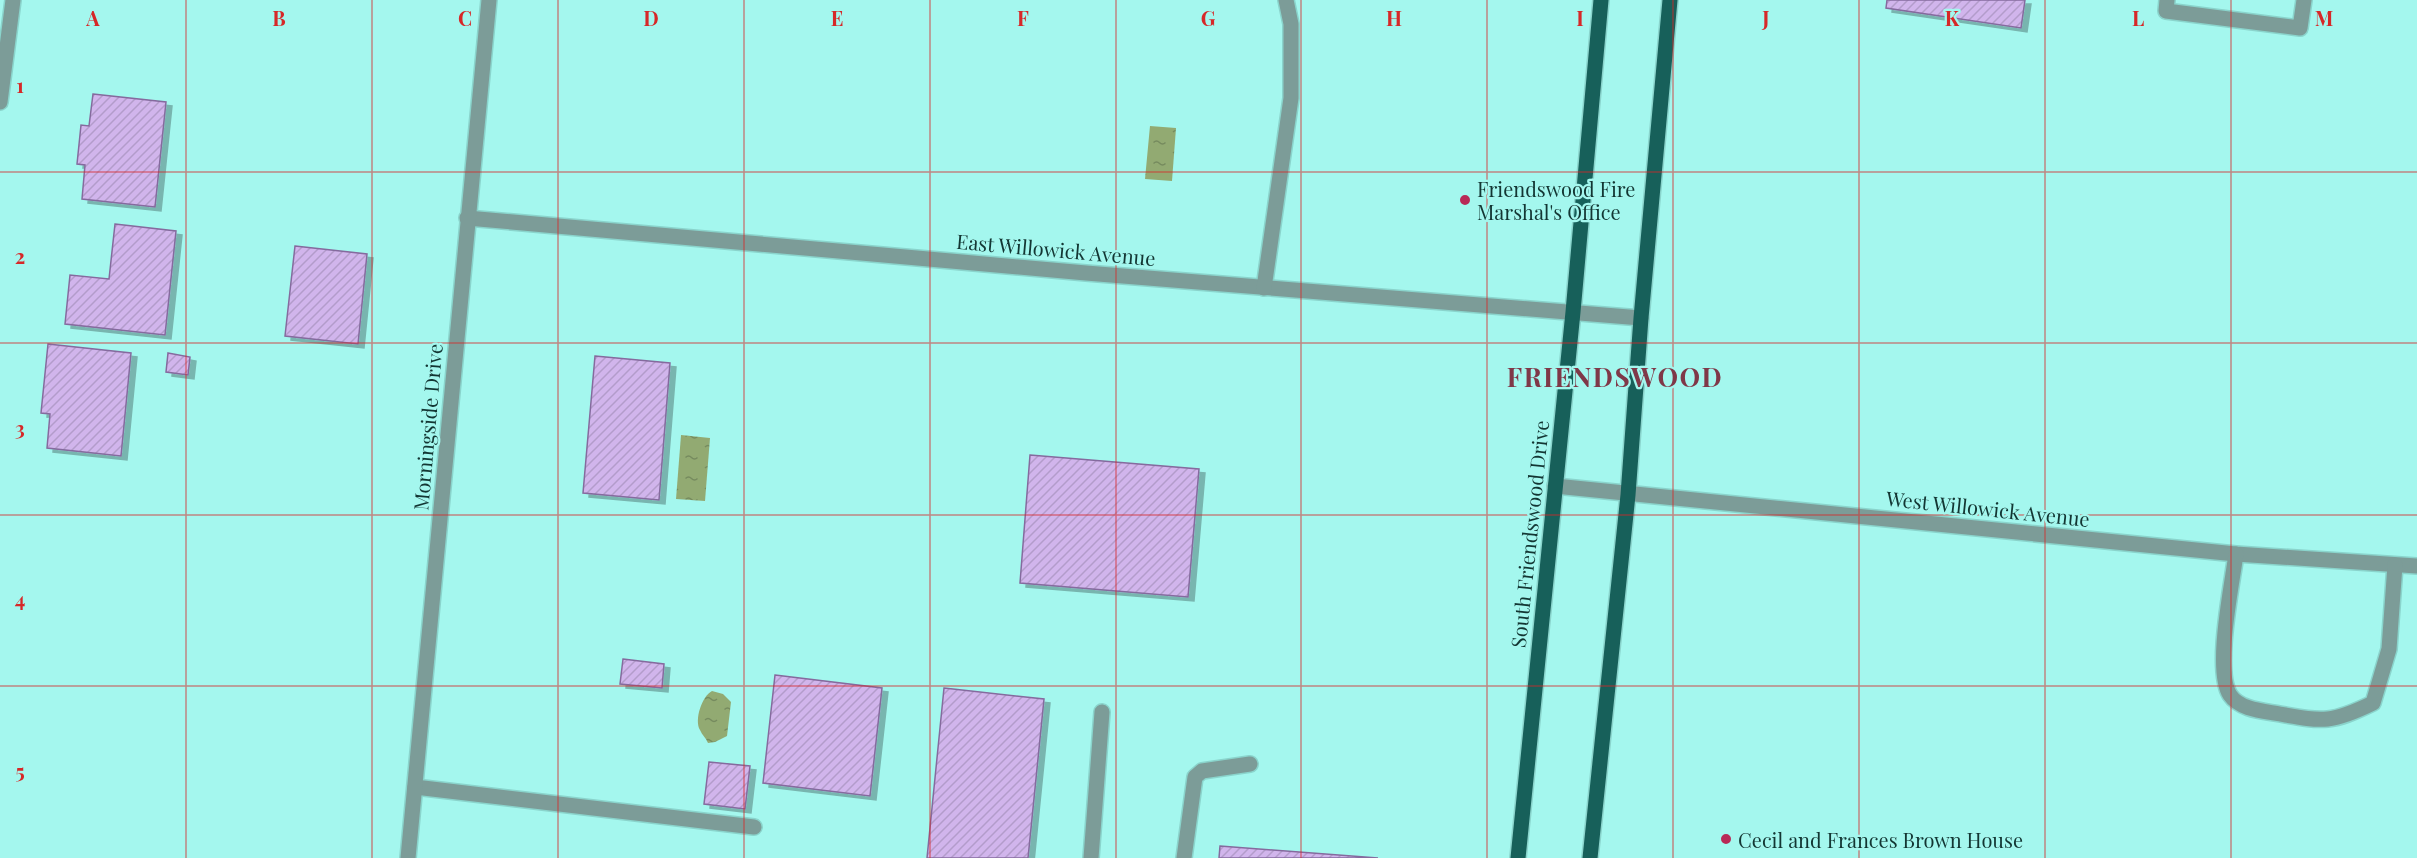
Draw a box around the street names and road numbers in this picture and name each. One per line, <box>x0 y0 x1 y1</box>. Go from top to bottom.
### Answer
street label: East Willowick Avenue <box>955 227 1157 271</box>
street label: Morningside Drive <box>406 342 448 512</box>
street label: South Friendswood Drive <box>1504 419 1554 649</box>
street label: West Willowick Avenue <box>1884 484 2091 532</box>

